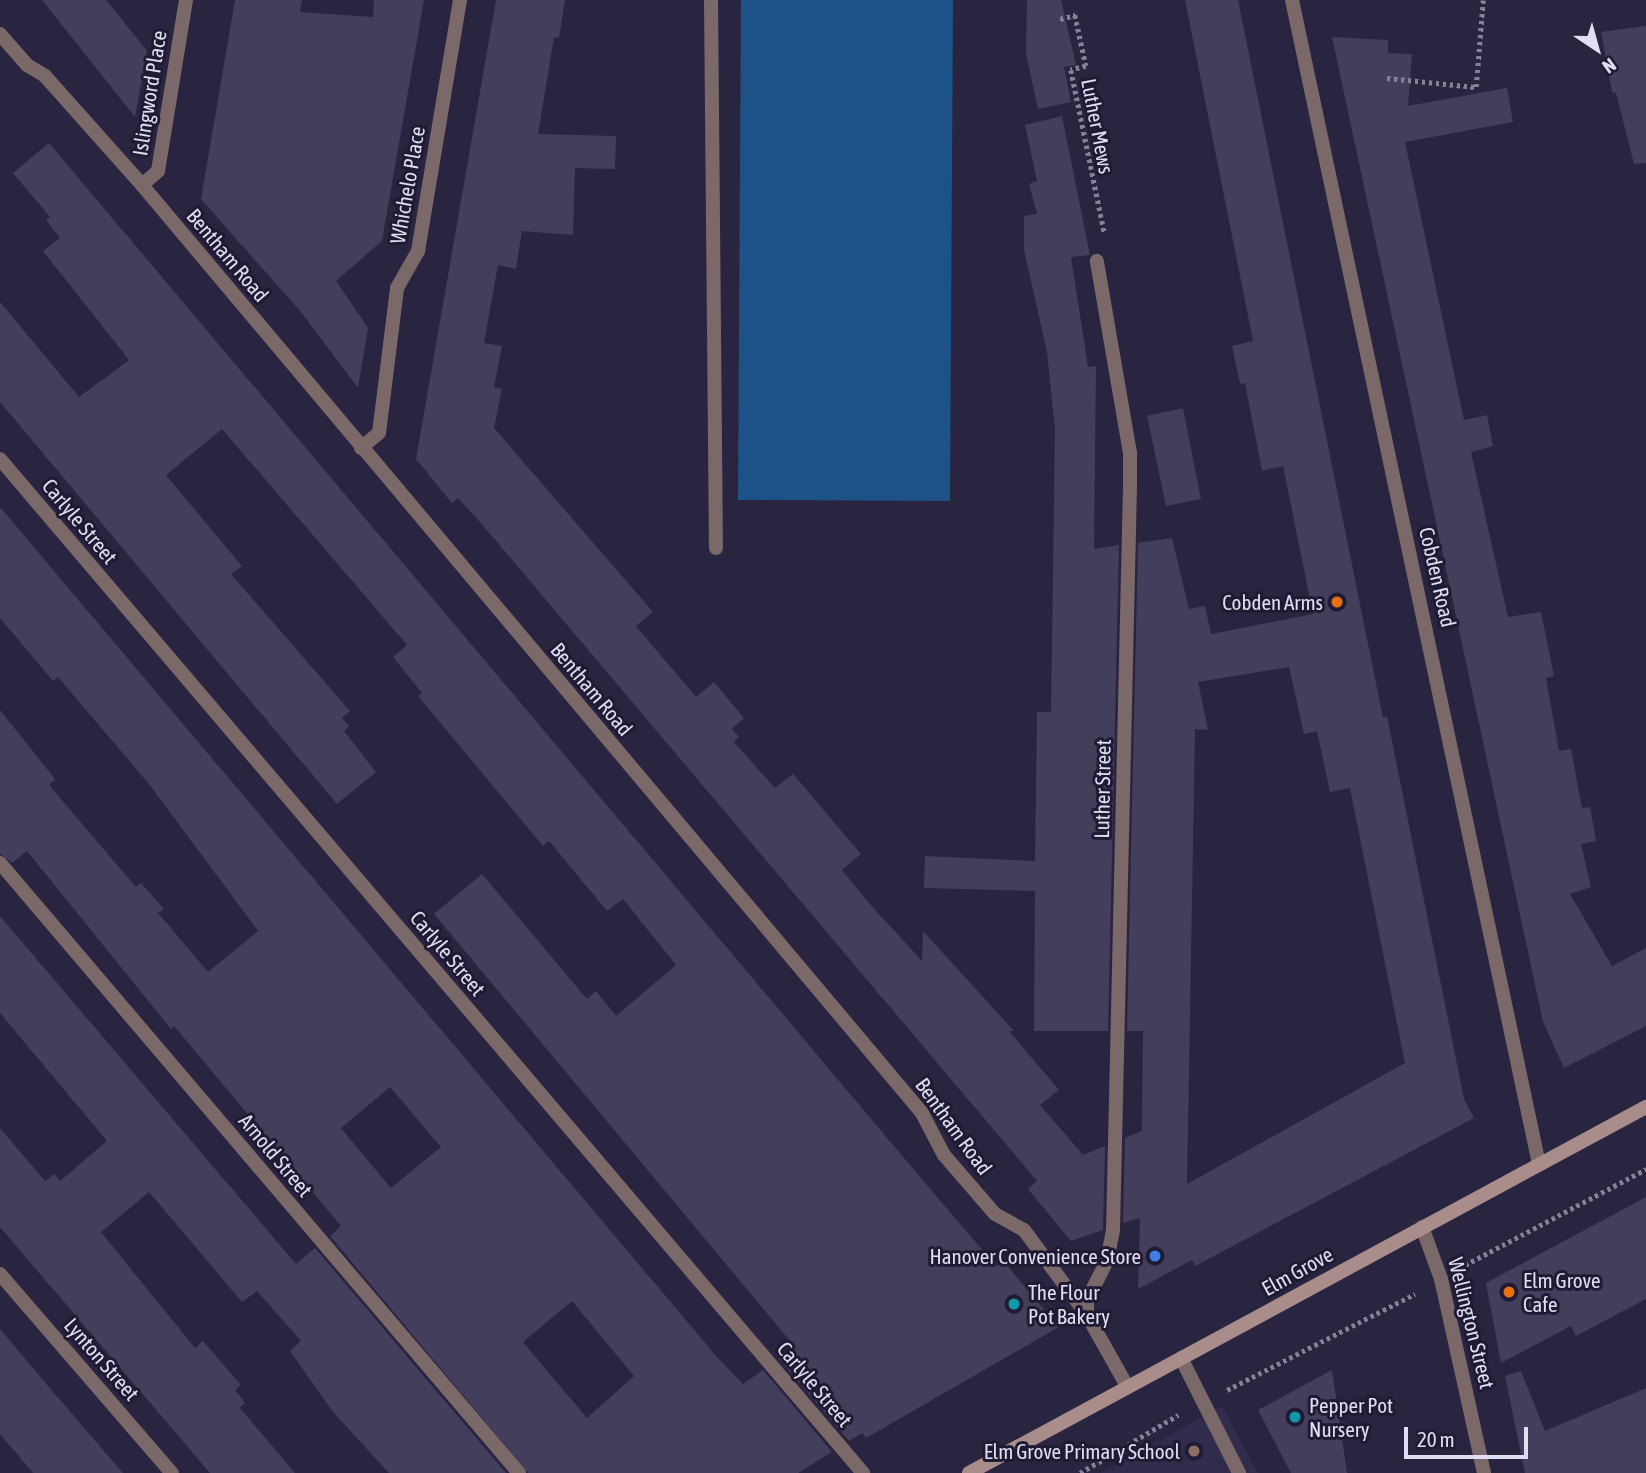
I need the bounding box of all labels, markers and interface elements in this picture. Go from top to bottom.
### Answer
north arrow [1562,14,1632,84]
street label: Islingword Place [127,29,171,157]
text: N [1598,54,1620,78]
street label: Luther Mews [1076,76,1120,176]
street label: Whichelo Place [384,124,430,246]
street label: Bentham Road [182,203,274,307]
street label: Carlyle Street [37,473,123,569]
street label: Cobden Road [1414,525,1462,629]
place label: Cobden Arms [1222,589,1323,615]
marker: Cobden Arms [1329,594,1345,610]
street label: Bentham Road [546,637,638,741]
street label: Luther Street [1089,739,1115,839]
street label: Carlyle Street [405,905,491,1001]
street label: Bentham Road [910,1073,998,1179]
street label: Arnold Street [234,1108,318,1202]
street label: Elm Grove [1257,1241,1337,1301]
place label: Hanover Convenience Store [929,1243,1141,1269]
marker: Hanover Convenience Store [1147,1248,1163,1264]
street label: Wellington Street [1444,1255,1500,1391]
place label: Elm Grove Cafe [1523,1267,1600,1317]
place label: The Flour Pot Bakery [1028,1279,1110,1329]
marker: Elm Grove Cafe [1501,1284,1517,1300]
marker: The Flour Pot Bakery [1006,1296,1022,1312]
street label: Lynton Street [59,1313,145,1405]
street label: Carlyle Street [772,1336,858,1432]
place label: Pepper Pot Nursery [1309,1392,1393,1442]
marker: Pepper Pot Nursery [1287,1409,1303,1425]
scale bar [1408,1414,1532,1458]
text: 20 m [1417,1427,1455,1451]
place label: Elm Grove Primary School [984,1438,1180,1464]
marker: Elm Grove Primary School [1186,1443,1202,1459]

